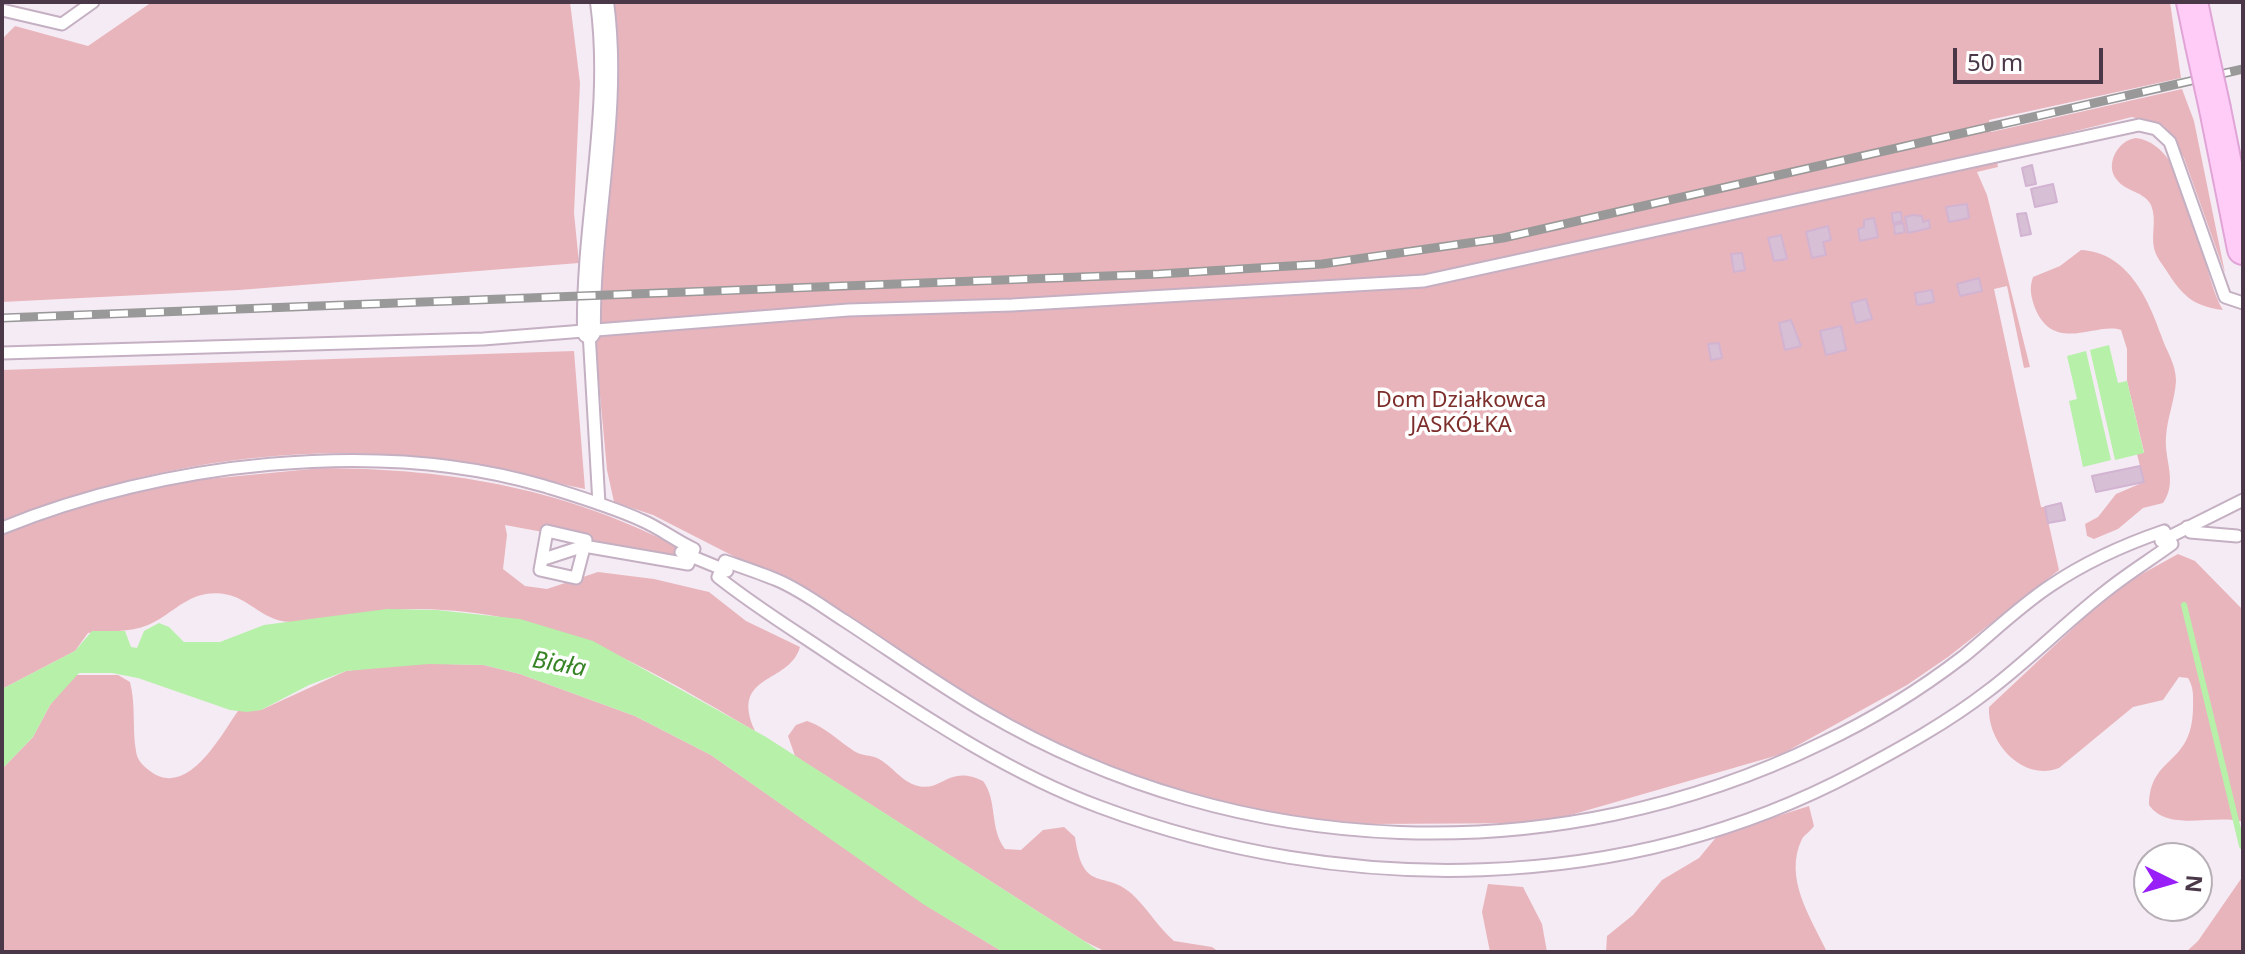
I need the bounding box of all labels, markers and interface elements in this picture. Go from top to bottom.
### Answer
scale bar [1957,32,2107,82]
text: 50 m [1967,45,2023,78]
park label: Dom Działkowca JASKÓŁKA [1376,388,1546,440]
water label: Biała [530,646,588,684]
north arrow [2133,842,2213,922]
text: N [2179,874,2211,894]

